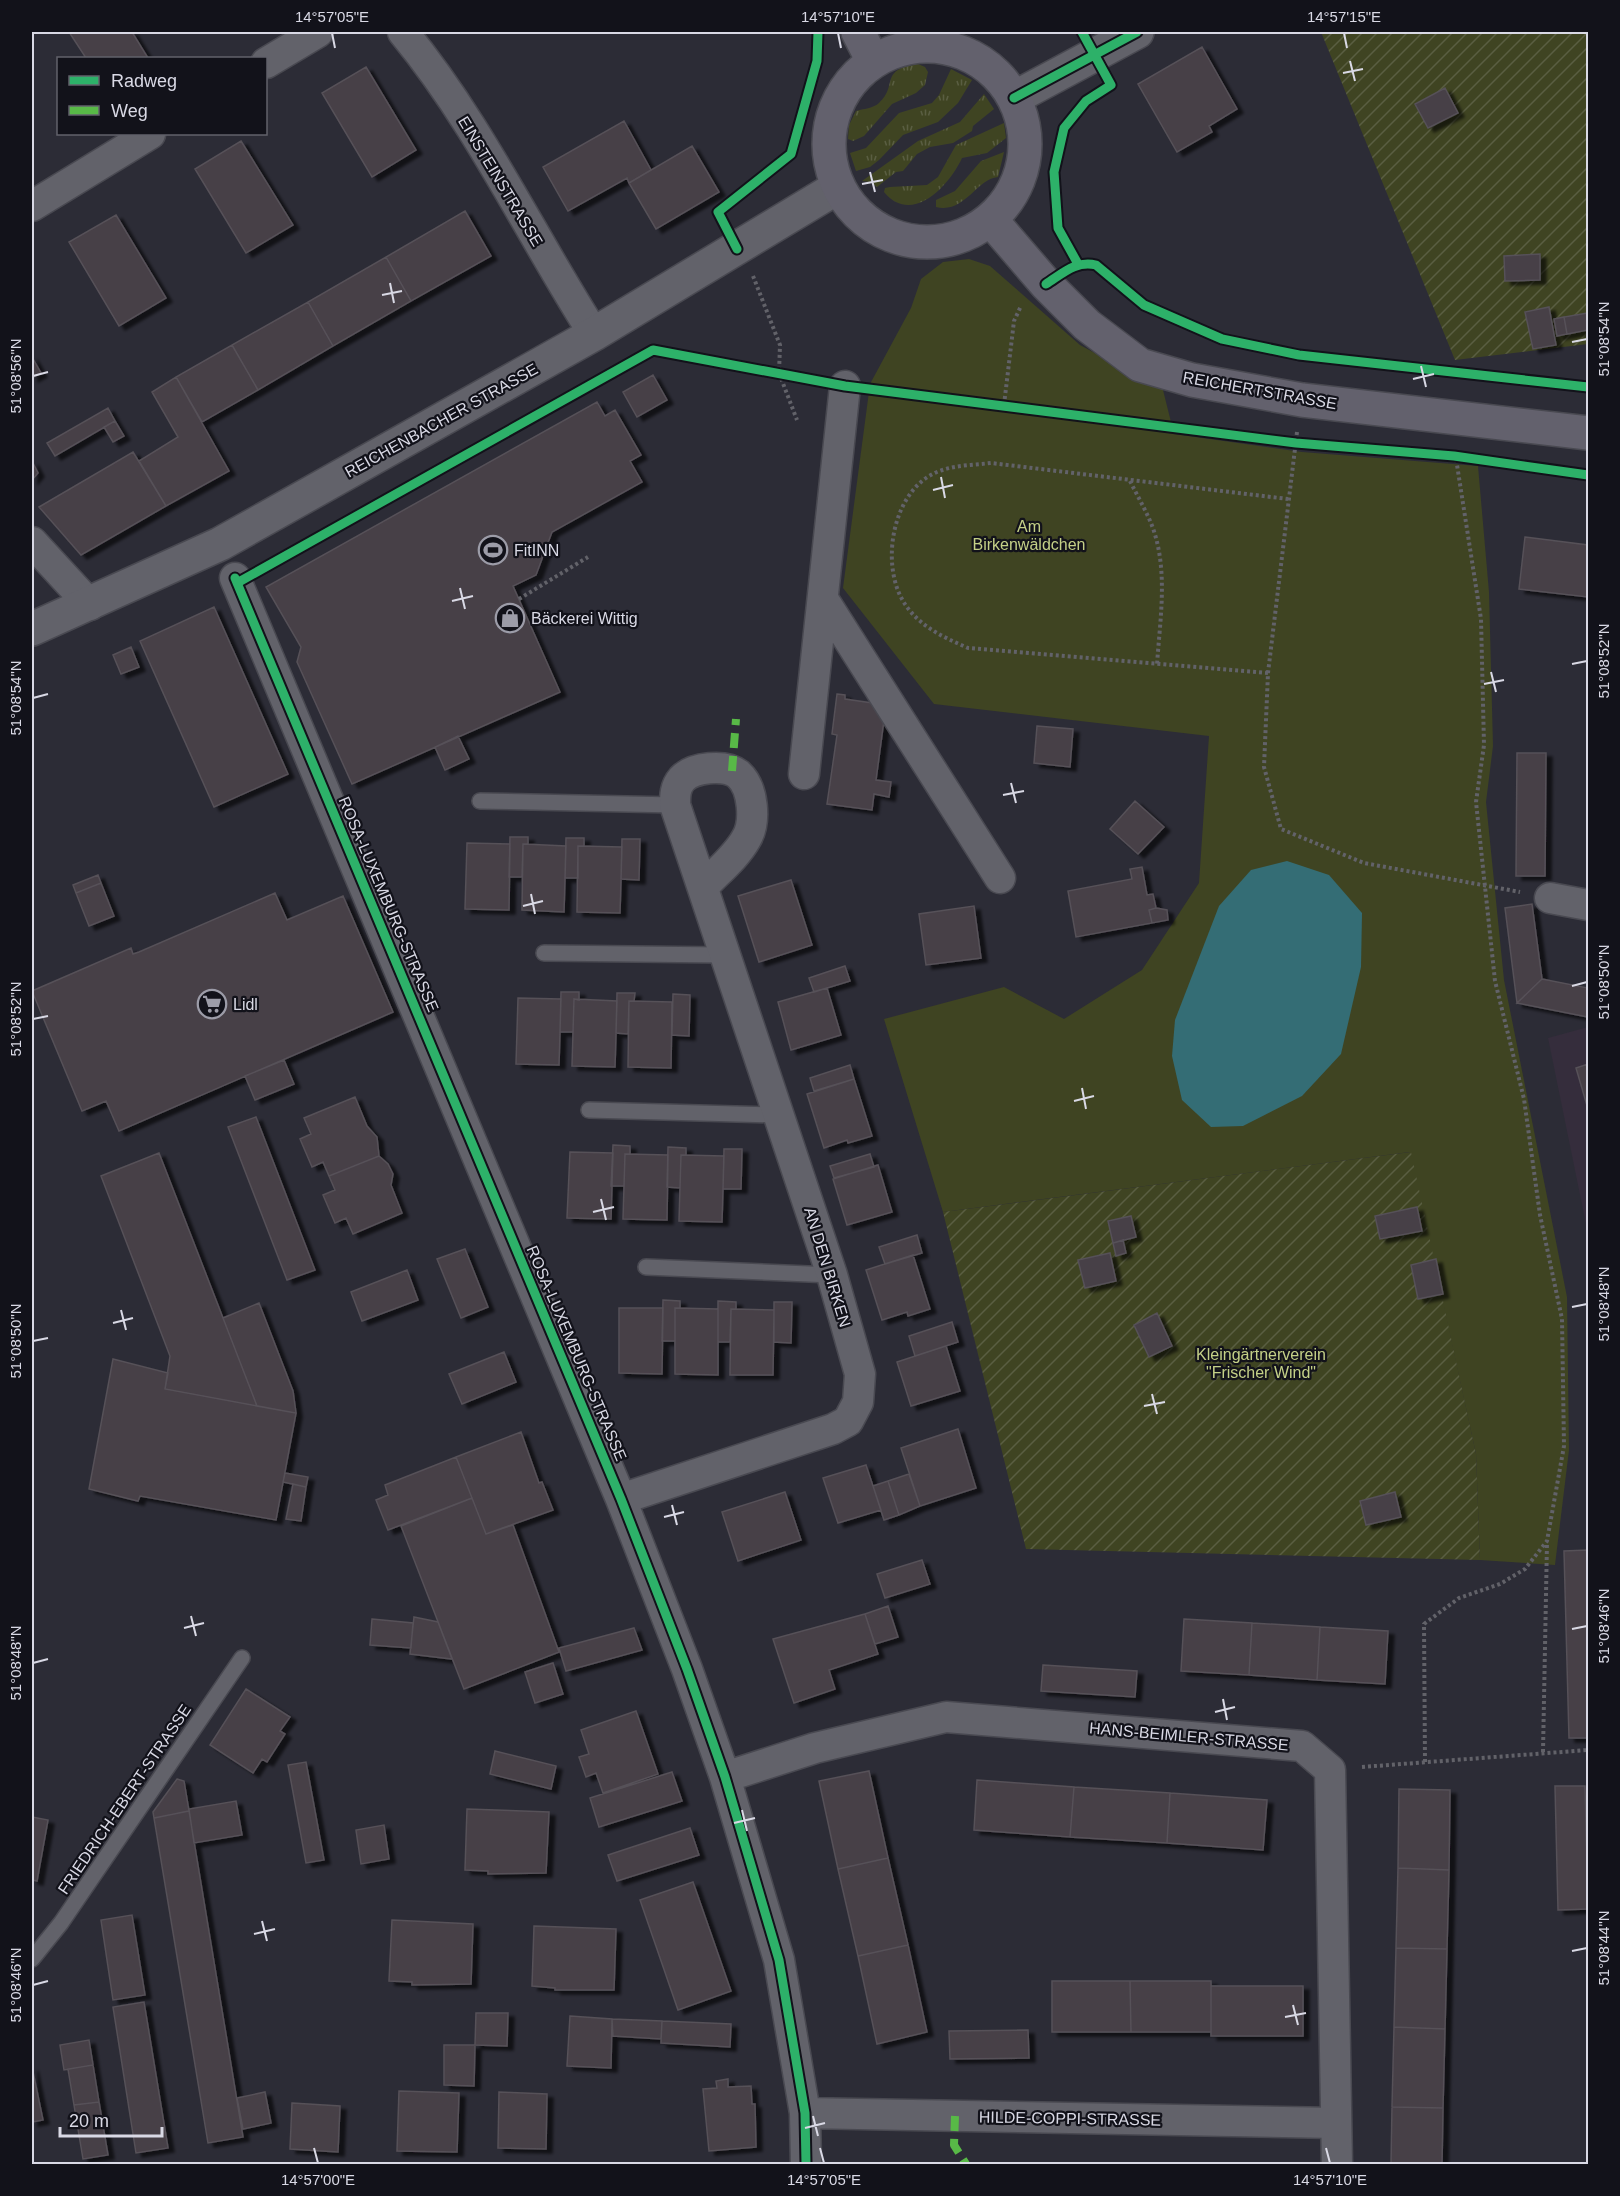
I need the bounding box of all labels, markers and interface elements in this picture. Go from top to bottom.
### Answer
text: 14°57'05"E [295,8,369,25]
text: 14°57'10"E [801,8,875,25]
text: 14°57'15"E [1307,8,1381,25]
legend [57,57,267,135]
text: Radweg [111,71,177,91]
text: Weg [111,101,148,121]
street label: EINSTEINSTRASSE [455,113,546,249]
text: 51°08'54"N [1595,301,1612,377]
text: 51°08'56"N [7,338,24,414]
street label: REICHENBACHER STRASSE [342,360,541,481]
street label: REICHERTSTRASSE [1182,369,1338,412]
park label: Am Birkenwäldchen [973,518,1085,553]
sports icon: FitINN [477,534,509,566]
place label: FitINN [514,542,559,559]
shop icon: Bäckerei Wittig [494,602,526,634]
place label: Bäckerei Wittig [531,610,638,627]
text: 51°08'52"N [1595,623,1612,699]
text: 51°08'54"N [7,660,24,736]
street label: ROSA-LUXEMBURG-STRASSE [335,794,442,1014]
text: 51°08'50"N [1595,944,1612,1020]
text: 51°08'52"N [7,981,24,1057]
supermarket icon: Lidl [196,988,228,1020]
place label: Lidl [233,996,258,1013]
street label: AN DEN BIRKEN [801,1205,854,1329]
street label: ROSA-LUXEMBURG-STRASSE [523,1243,630,1463]
text: 51°08'48"N [1595,1266,1612,1342]
text: 51°08'50"N [7,1303,24,1379]
park label: Kleingärtnerverein "Frischer Wind" [1196,1346,1326,1381]
text: 51°08'46"N [1595,1588,1612,1664]
text: 51°08'48"N [7,1625,24,1701]
street label: FRIEDRICH-EBERT-STRASSE [55,1701,194,1897]
street label: HANS-BEIMLER-STRASSE [1089,1719,1289,1754]
text: 51°08'44"N [1595,1910,1612,1986]
text: 51°08'46"N [7,1947,24,2023]
scale bar [60,2100,162,2138]
street label: HILDE-COPPI-STRASSE [979,2108,1161,2129]
text: 20 m [69,2111,109,2131]
text: 14°57'00"E [281,2171,355,2188]
text: 14°57'05"E [787,2171,861,2188]
text: 14°57'10"E [1293,2171,1367,2188]

